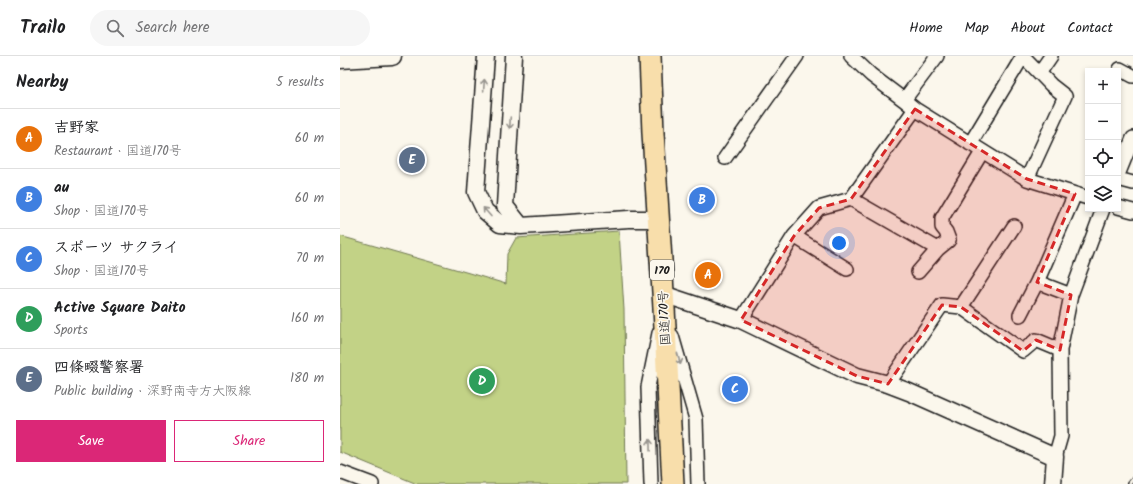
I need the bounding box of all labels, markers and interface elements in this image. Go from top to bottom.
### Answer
search box [90,10,370,46]
text: Trailo [20,13,66,43]
text: Search here [136,16,210,40]
icon: search [104,17,126,39]
text: Home [909,17,943,39]
text: Map [965,17,989,39]
text: About [1011,17,1045,39]
text: Contact [1067,17,1113,39]
map controls [1085,68,1121,212]
button: + [1085,68,1121,104]
text: Nearby [16,69,68,96]
text: 5 results [276,72,324,93]
one-way arrow [480,79,487,92]
button: − [1085,104,1121,140]
text: 吉野家 [54,116,99,140]
one-way arrow [506,116,514,129]
text: A [25,128,33,149]
text: 60 m [295,128,324,149]
button: locate [1085,140,1121,176]
text: Restaurant · 国道170号 [54,141,182,162]
pin: E [399,145,425,175]
text: au [54,176,69,200]
button: layers [1085,176,1121,212]
pin: B [689,185,715,215]
text: B [25,188,33,209]
text: 60 m [295,188,324,209]
text: Shop · 国道170号 [54,201,149,222]
one-way arrow [483,207,492,217]
your location [829,233,849,253]
text: スポーツ サクライ [54,236,179,260]
text: C [25,248,33,269]
text: 70 m [296,248,324,269]
road number: 170 [650,260,674,280]
pin: A [695,260,721,290]
text: Shop · 国道170号 [54,261,149,282]
street label: 国道170号 [653,290,677,346]
text: Active Square Daito [54,296,186,320]
text: D [25,308,33,329]
text: 160 m [291,308,324,329]
text: Sports [54,320,88,341]
one-way arrow [676,352,683,365]
text: 四條畷警察署 [54,356,144,380]
pin: D [469,366,495,396]
text: E [25,368,33,389]
text: 180 m [290,368,324,389]
pin: C [722,374,748,404]
text: Public building · 深野南寺方大阪線 [54,381,251,402]
button: Save [16,420,166,462]
button: Share [174,420,324,462]
one-way arrow [646,439,654,452]

